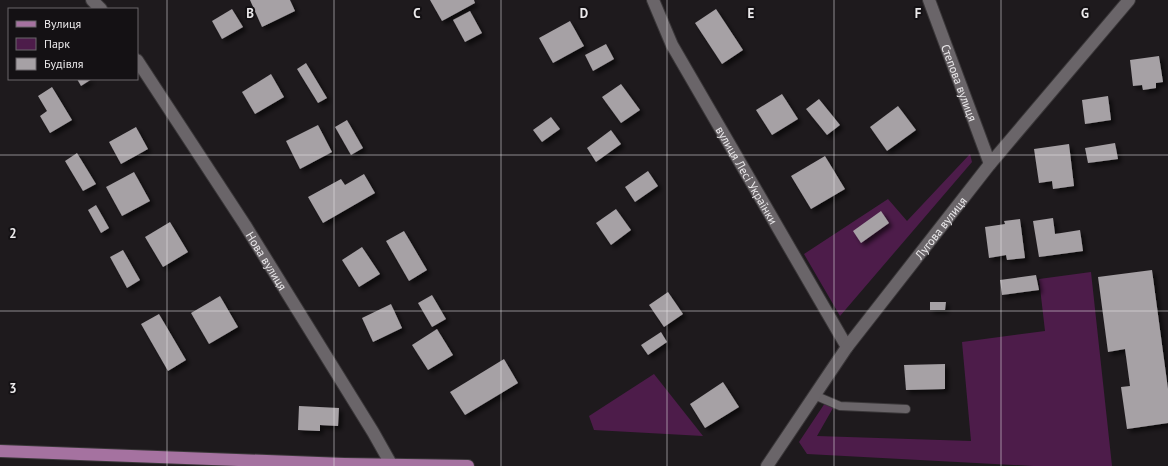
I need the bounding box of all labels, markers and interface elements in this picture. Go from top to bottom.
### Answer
text: B [246,5,254,22]
text: C [413,5,421,22]
text: D [580,5,588,22]
text: E [748,5,755,22]
text: F [915,5,922,22]
text: G [1081,5,1089,22]
legend [8,8,138,80]
text: Вулиця [44,16,81,31]
text: Парк [44,36,70,51]
street label: Степова вулиця [938,42,981,123]
text: Будівля [44,56,83,71]
street label: вулиця Лесі Українки [713,123,782,227]
street label: Лугова вулиця [911,193,969,263]
text: 2 [9,225,17,242]
street label: Нова вулиця [243,229,291,293]
text: 3 [9,380,17,397]

